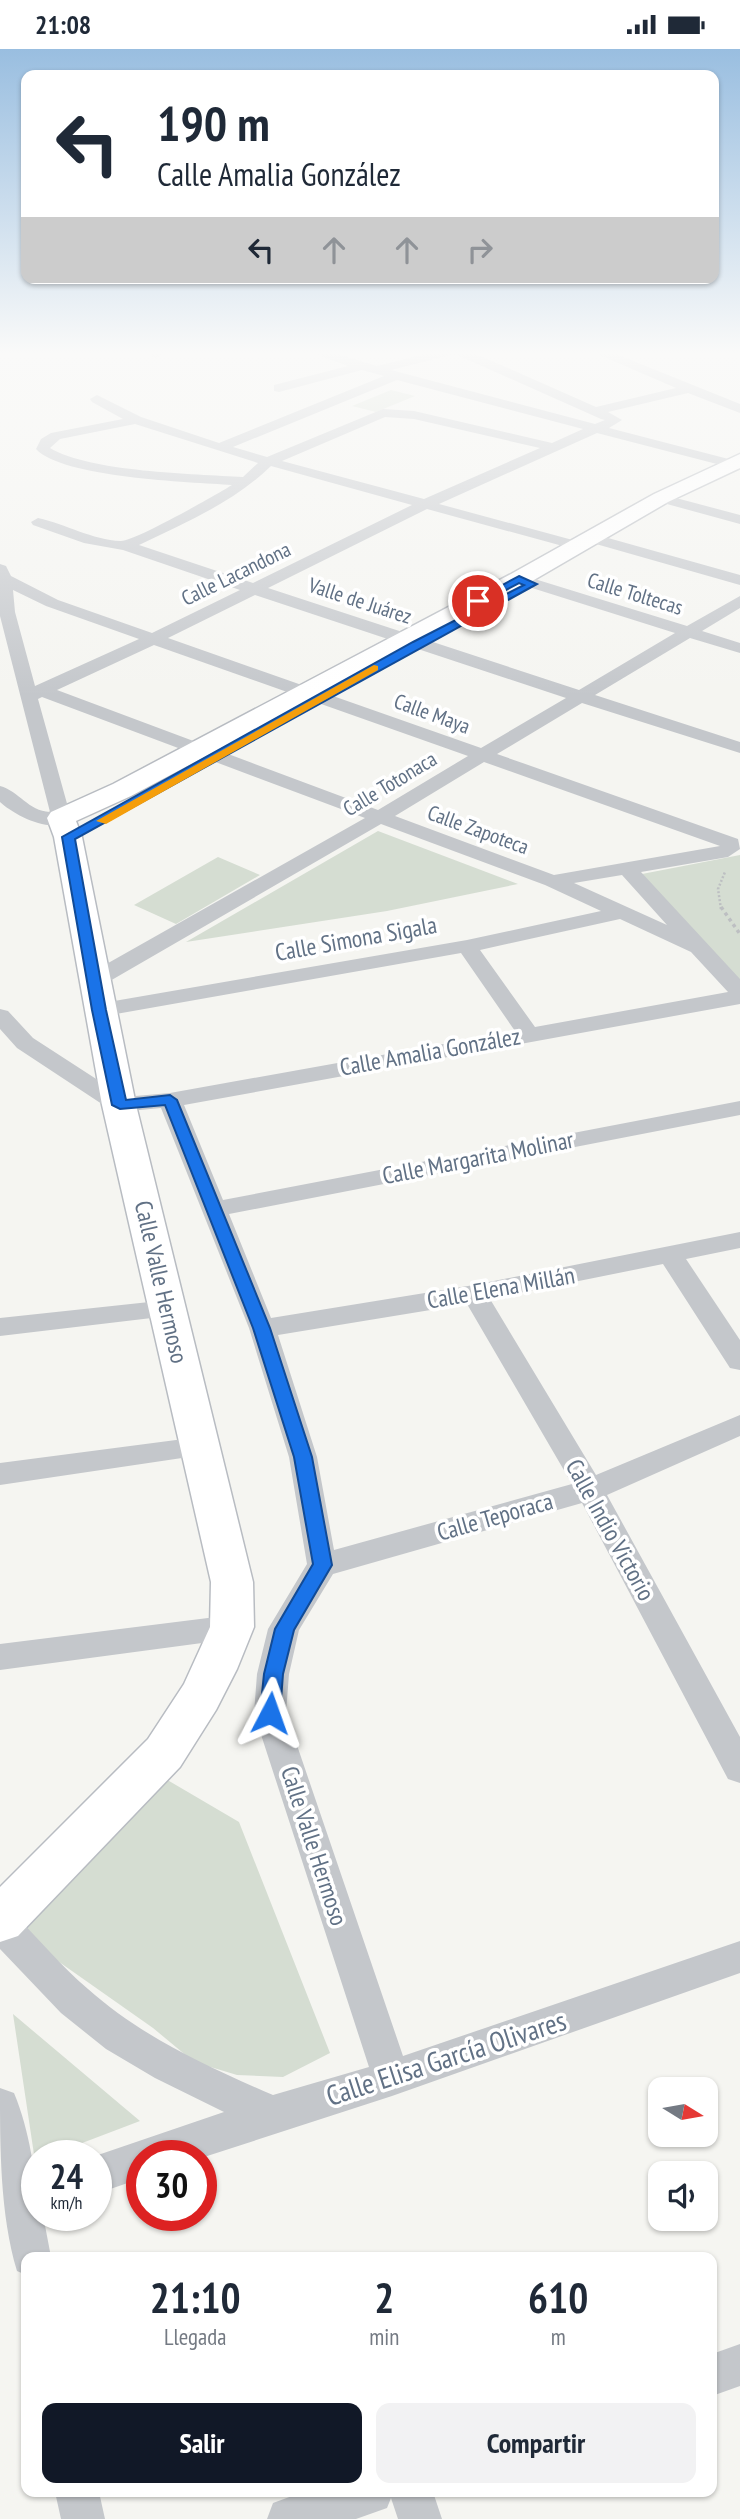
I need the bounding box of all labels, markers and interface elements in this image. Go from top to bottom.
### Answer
text: 21:08 [35,8,91,41]
text: 190 m [157,91,270,155]
icon: left [42,98,133,189]
text: Calle Amalia González [157,153,401,195]
icon: left [242,231,280,269]
icon: ahead [315,231,353,269]
icon: ahead [388,231,426,269]
icon: right [461,231,499,269]
street label: Calle Lacandona [177,535,295,612]
street label: Calle Toltecas [584,566,686,621]
street label: Valle de Juárez [304,571,415,630]
pin [448,571,508,631]
icon: arrive [459,582,497,620]
street label: Calle Maya [391,687,474,740]
street label: Calle Totonaca [338,745,442,822]
street label: Calle Zapoteca [424,799,533,860]
street label: Calle Simona Sigala [273,909,439,968]
street label: Calle Amalia González [337,1020,523,1083]
street label: Calle Margarita Molinar [380,1124,577,1191]
street label: Calle Valle Hermoso [128,1198,195,1366]
street label: Calle Elena Millán [425,1259,577,1316]
street label: Calle Indio Victorio [559,1454,662,1606]
street label: Calle Teporaca [433,1485,556,1548]
position arrow [233,1676,307,1750]
street label: Calle Valle Hermoso [274,1762,355,1929]
street label: Calle Elisa García Olivares [321,2001,570,2114]
north arrow [648,2077,718,2147]
map controls [648,2077,718,2231]
speed limit sign: 30 [126,2140,217,2231]
text: 24 [50,2153,83,2199]
button: sound [648,2161,718,2231]
text: km/h [51,2191,82,2214]
text: 21:10 [150,2270,241,2325]
text: 2 [374,2270,394,2325]
text: 610 [528,2270,588,2325]
text: Llegada [164,2322,226,2351]
text: min [369,2322,399,2351]
text: m [551,2322,566,2351]
button: Salir [42,2403,362,2483]
button: Compartir [376,2403,696,2483]

